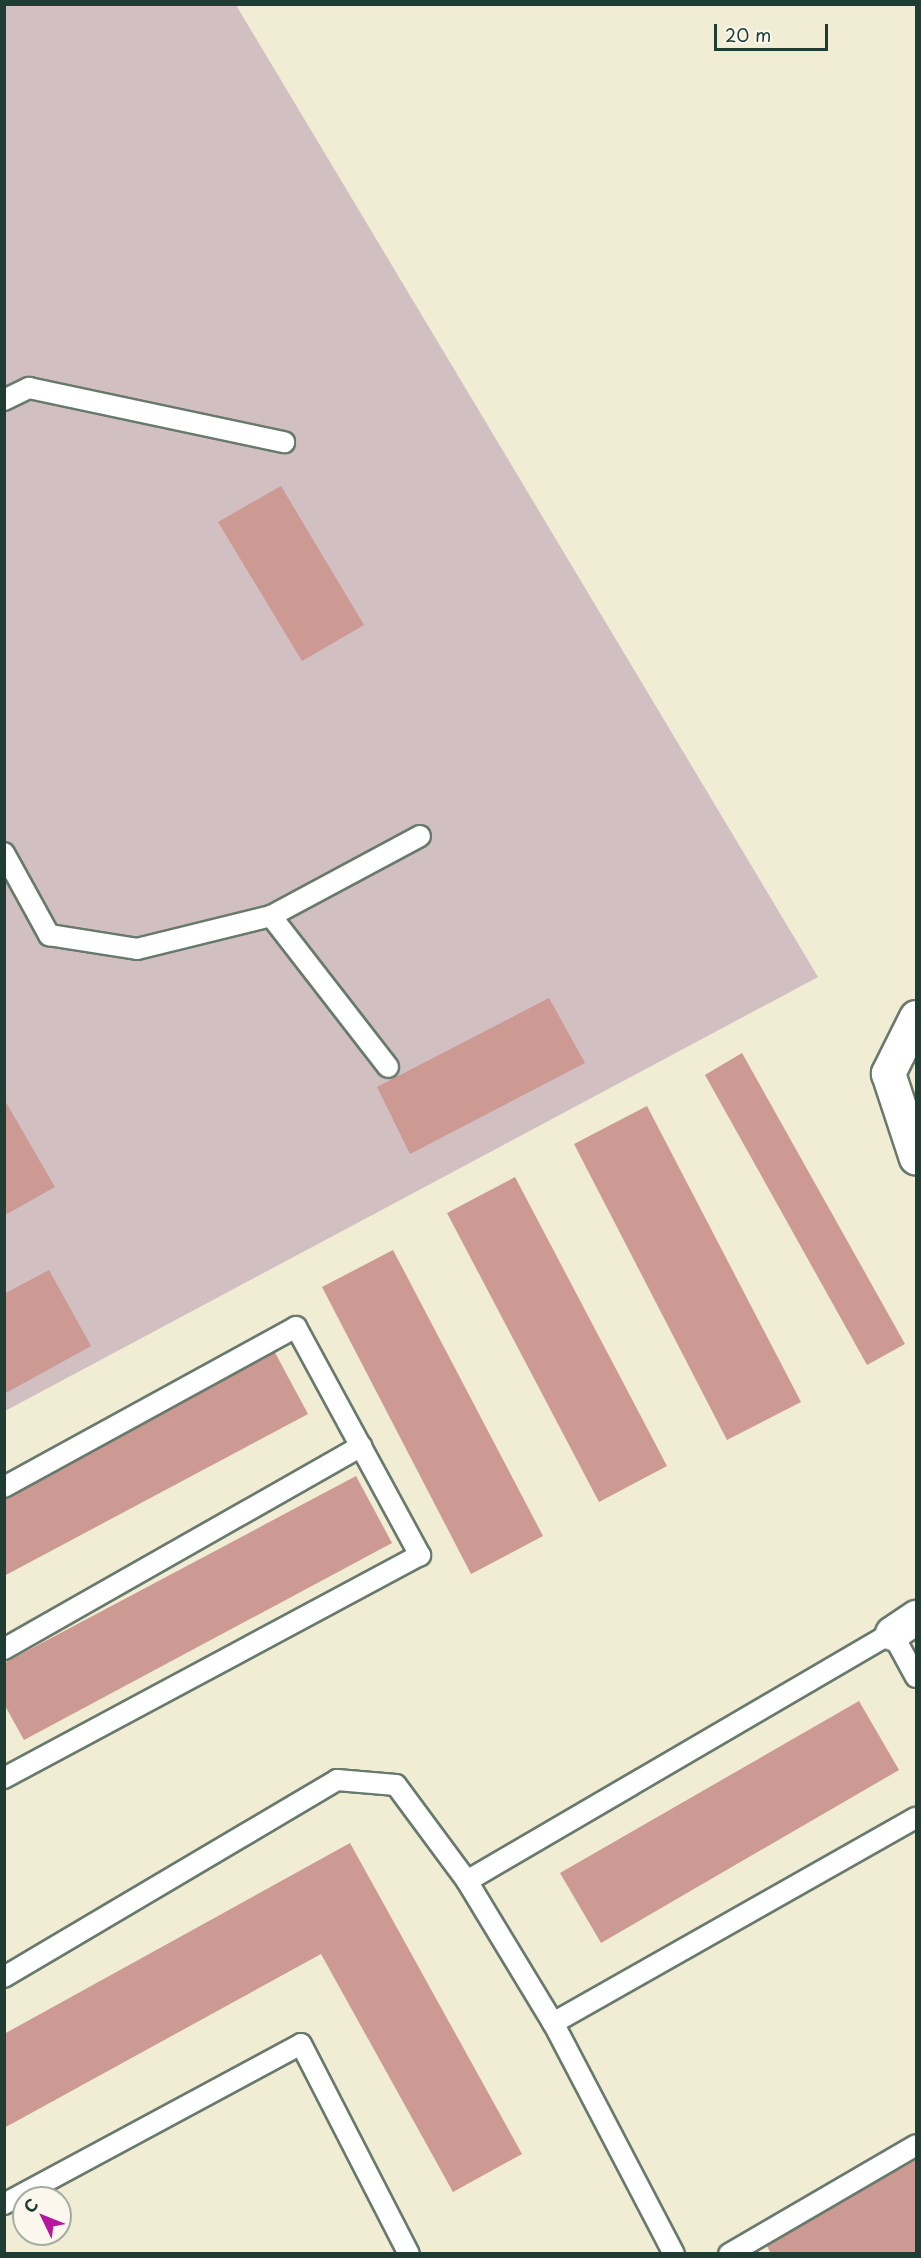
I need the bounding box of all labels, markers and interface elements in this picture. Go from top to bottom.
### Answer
scale bar [717,12,831,50]
text: 20 m [725,21,771,48]
north arrow [12,2186,72,2246]
text: С [17,2193,43,2218]

